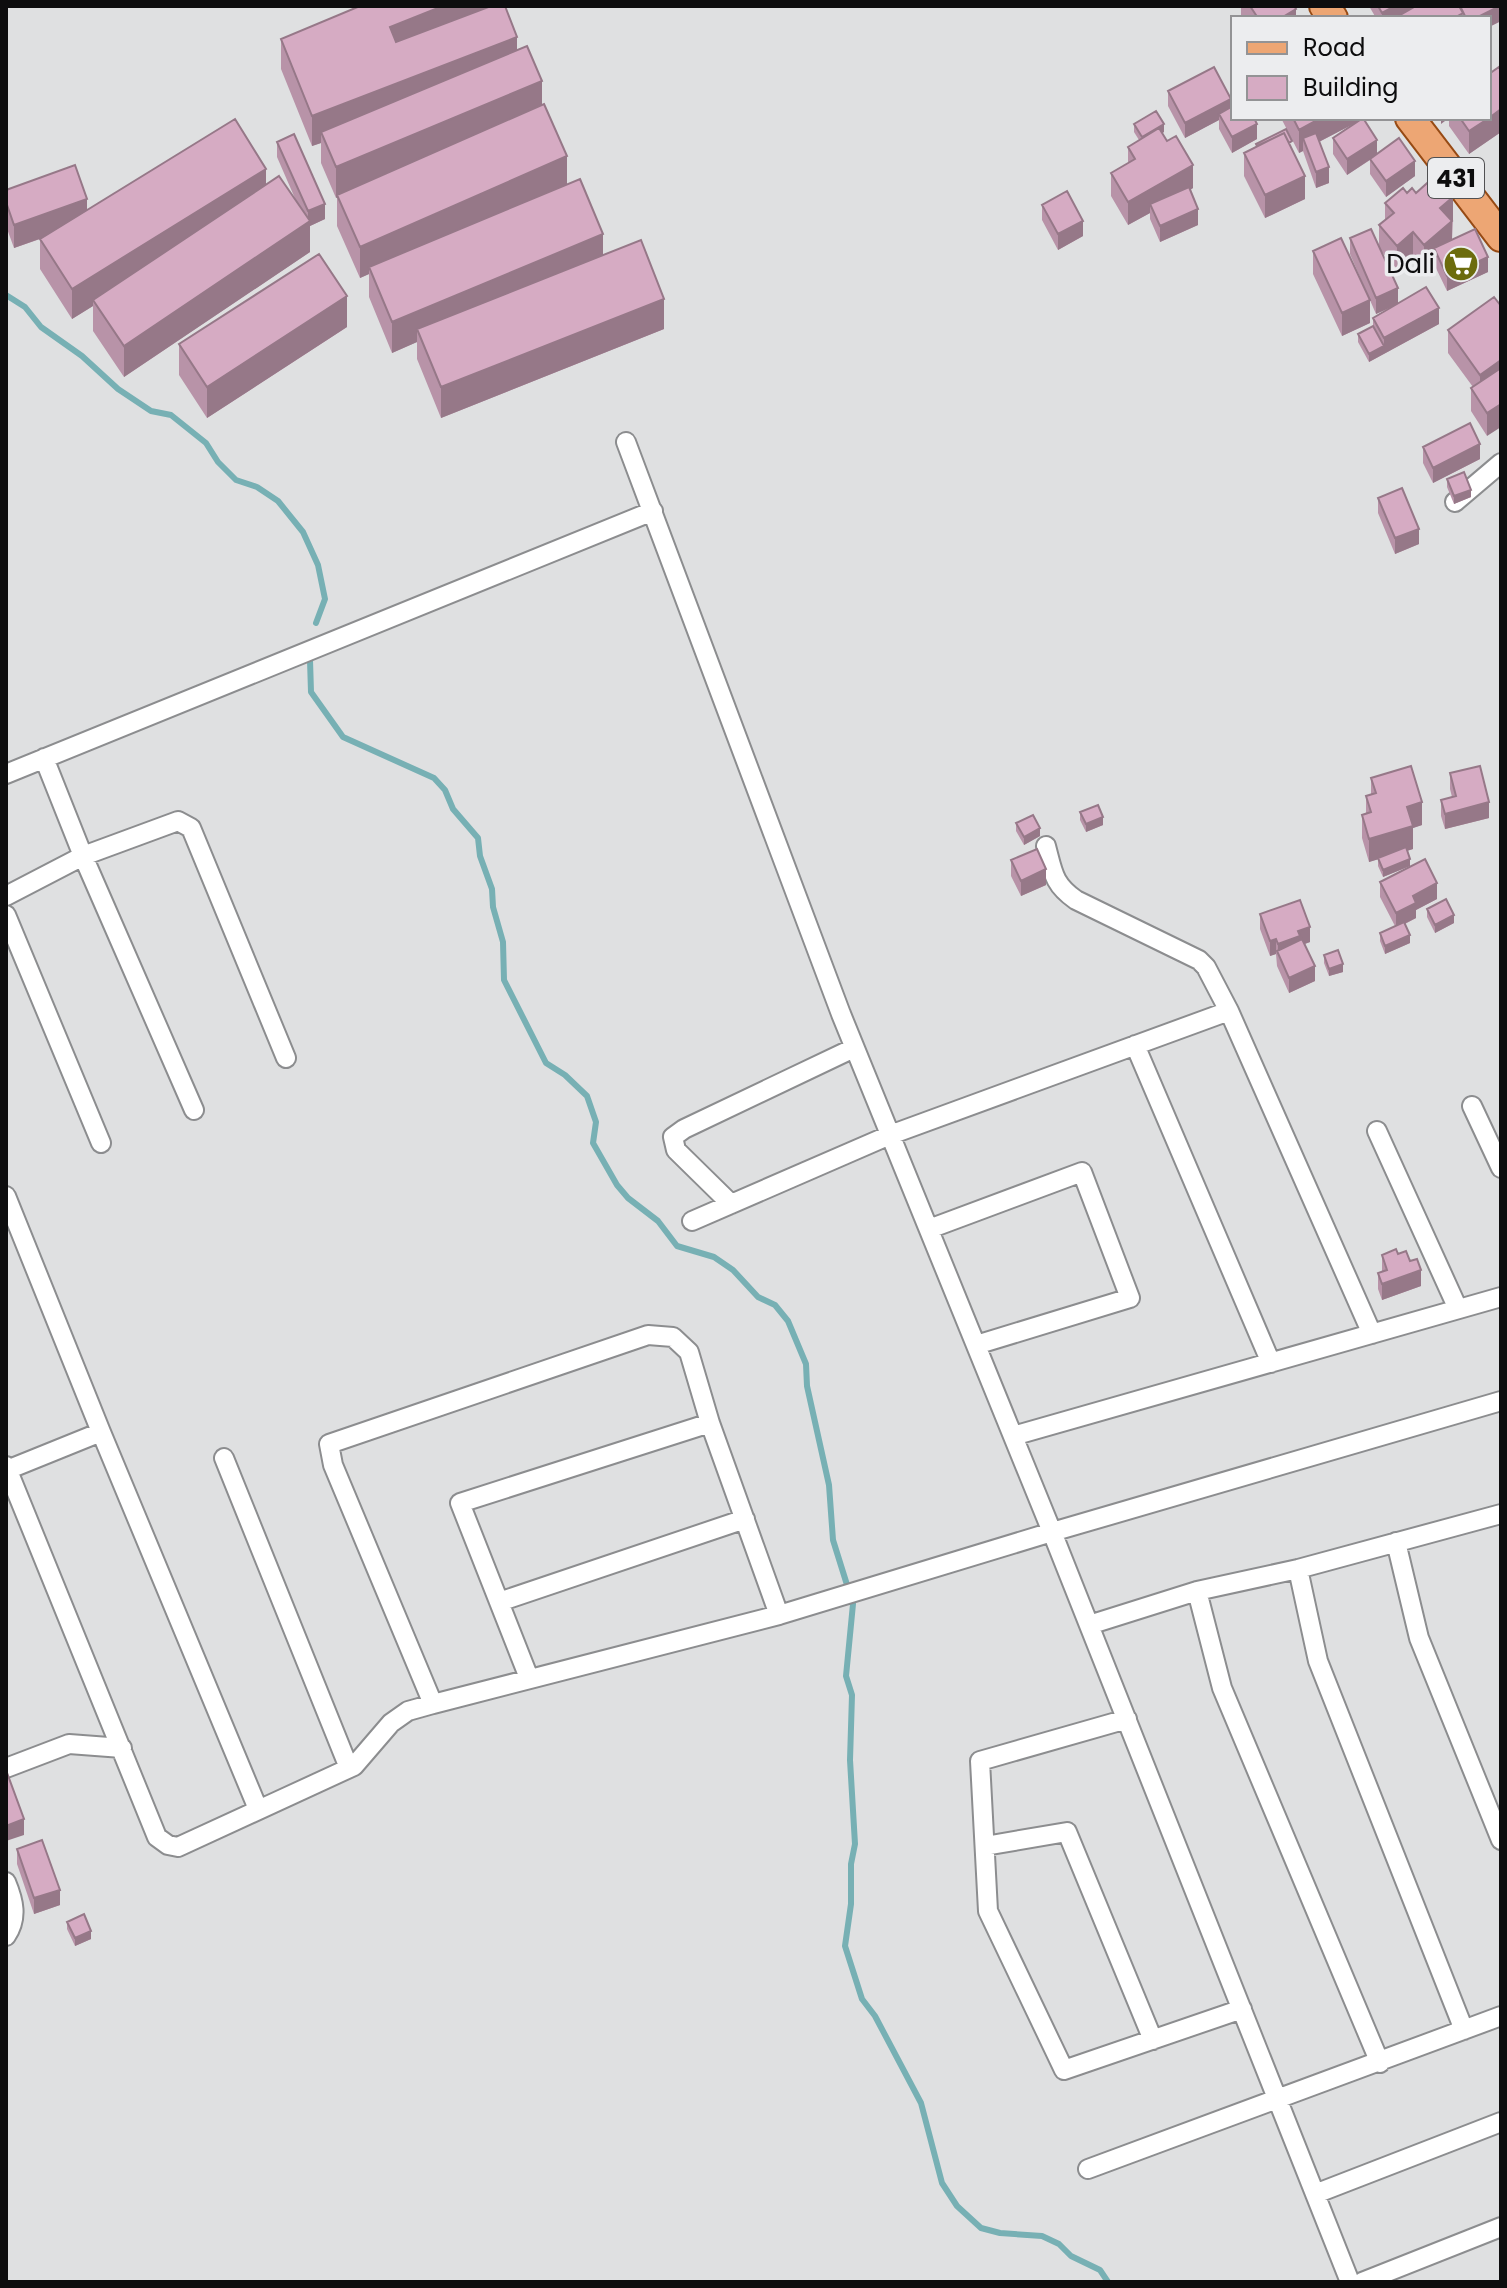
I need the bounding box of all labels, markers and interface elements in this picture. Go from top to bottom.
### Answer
legend [1231,16,1491,120]
text: Road [1303,31,1365,64]
text: Building [1303,71,1399,104]
road number: 431 [1428,158,1484,198]
supermarket icon: Dali [1442,245,1480,283]
place label: Dali [1386,246,1435,282]

